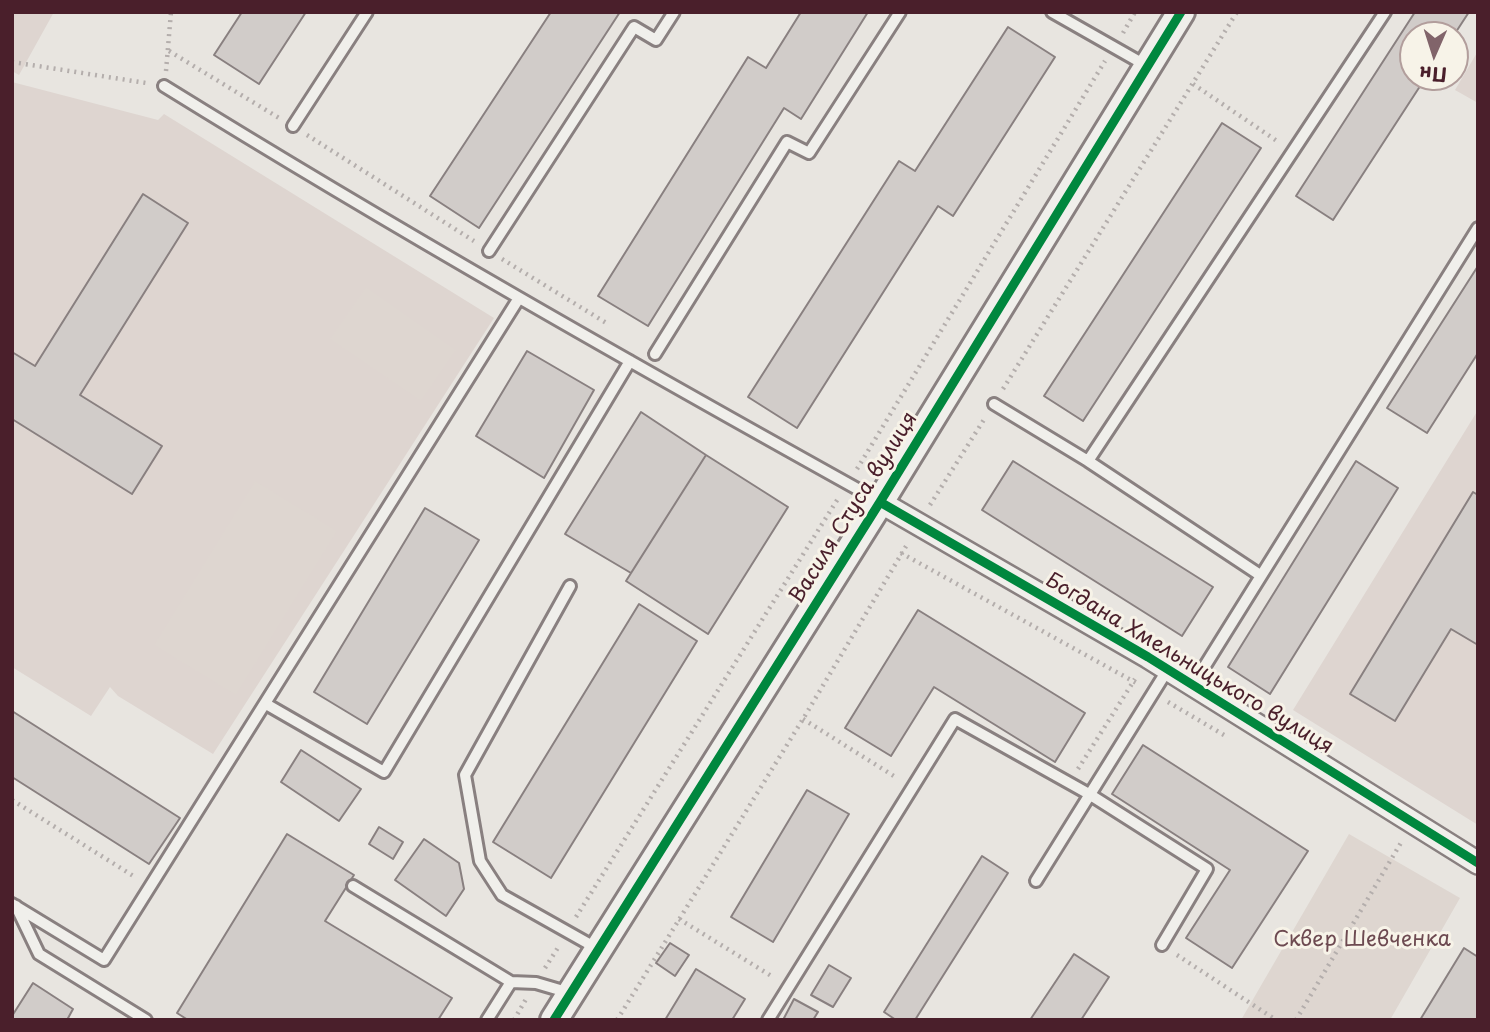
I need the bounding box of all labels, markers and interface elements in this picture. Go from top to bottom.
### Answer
north arrow [1399,21,1469,91]
text: Пн [1419,60,1447,90]
street label: Василя Стуса вулиця [785,408,923,608]
street label: Богдана Хмельницького вулиця [1041,568,1337,760]
park label: Сквер Шевченка [1273,927,1451,953]

